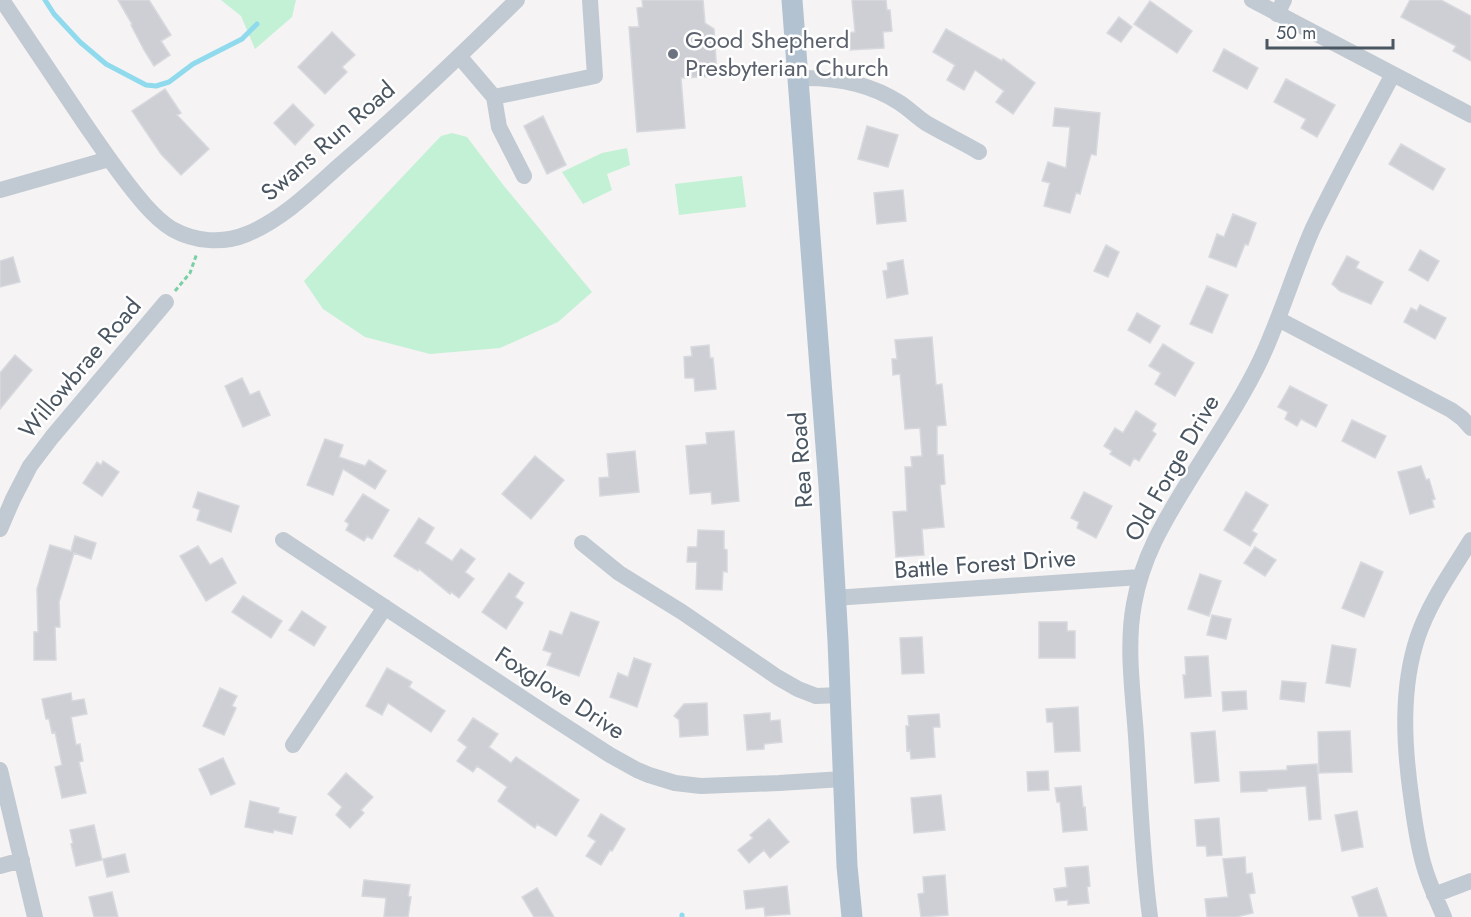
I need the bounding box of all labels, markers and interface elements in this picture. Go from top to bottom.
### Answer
scale bar [1267,12,1393,50]
text: 50 m [1276,20,1316,46]
place label: Good Shepherd Presbyterian Church [685,22,889,85]
marker: Good Shepherd Presbyterian Church [666,47,680,61]
street label: Swans Run Road [253,72,403,209]
street label: Willowbrae Road [10,289,149,446]
street label: Old Forge Drive [1115,388,1228,548]
street label: Rea Road [780,411,821,509]
street label: Battle Forest Drive [893,540,1077,587]
street label: Foxglove Drive [488,637,632,748]

